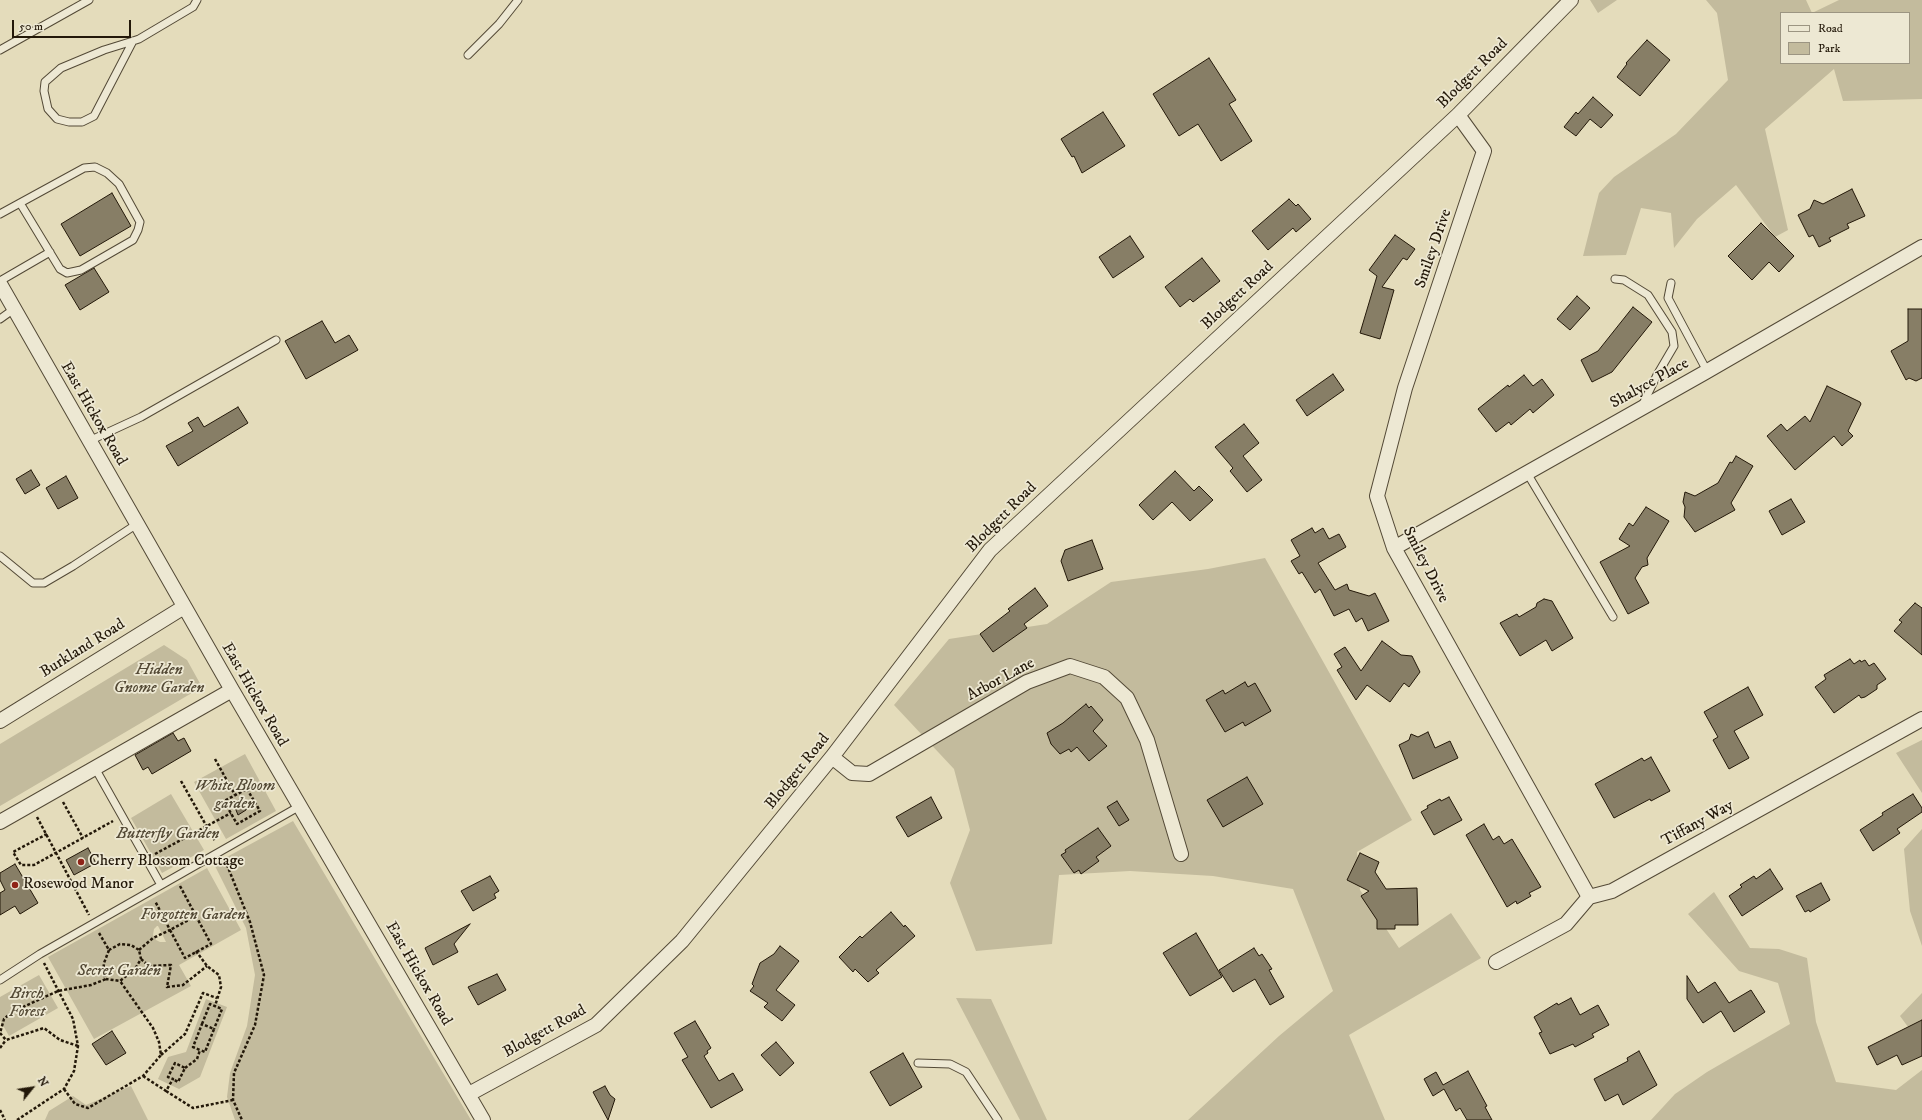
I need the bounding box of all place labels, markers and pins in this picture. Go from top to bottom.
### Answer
place label: Cherry Blossom Cottage [89,852,244,872]
marker: Cherry Blossom Cottage [76,857,86,867]
place label: Rosewood Manor [23,875,134,895]
marker: Rosewood Manor [10,880,20,890]

